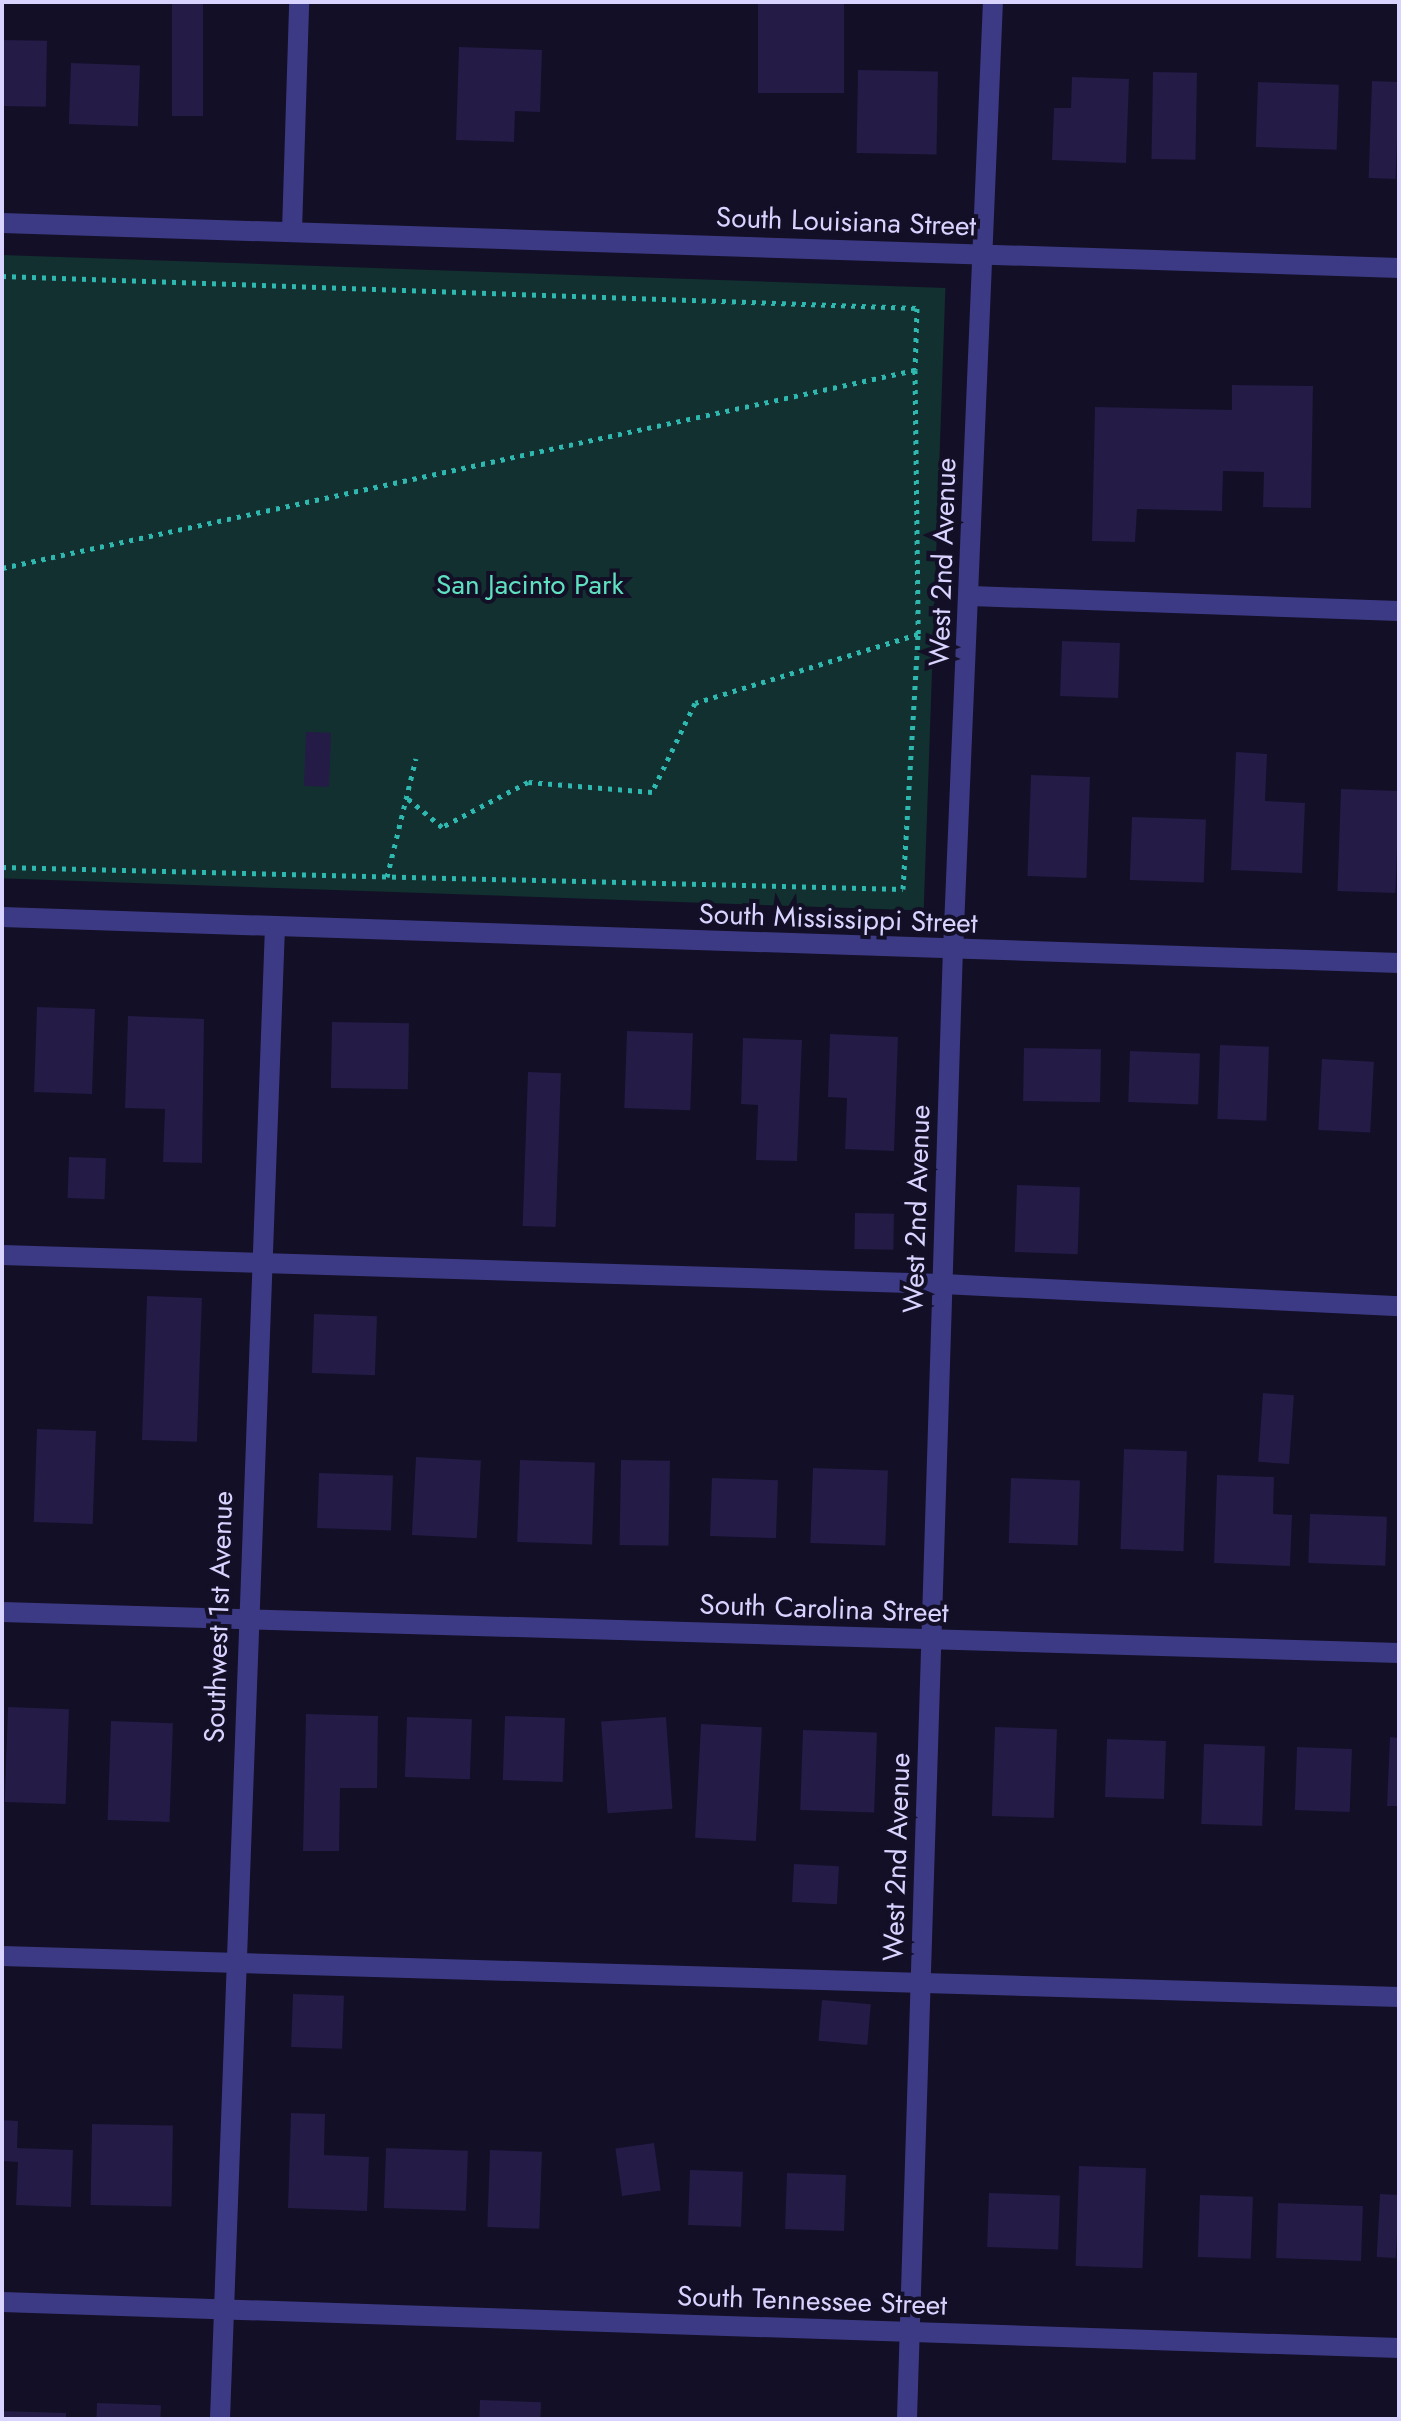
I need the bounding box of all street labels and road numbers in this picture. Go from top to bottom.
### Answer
street label: South Louisiana Street [715,201,977,243]
street label: West 2nd Avenue [923,457,963,667]
street label: South Mississippi Street [698,897,978,941]
street label: West 2nd Avenue [897,1104,937,1314]
street label: Southwest 1st Avenue [198,1490,240,1744]
street label: South Carolina Street [699,1588,949,1630]
street label: West 2nd Avenue [877,1752,917,1962]
street label: South Tennessee Street [676,2279,948,2323]

